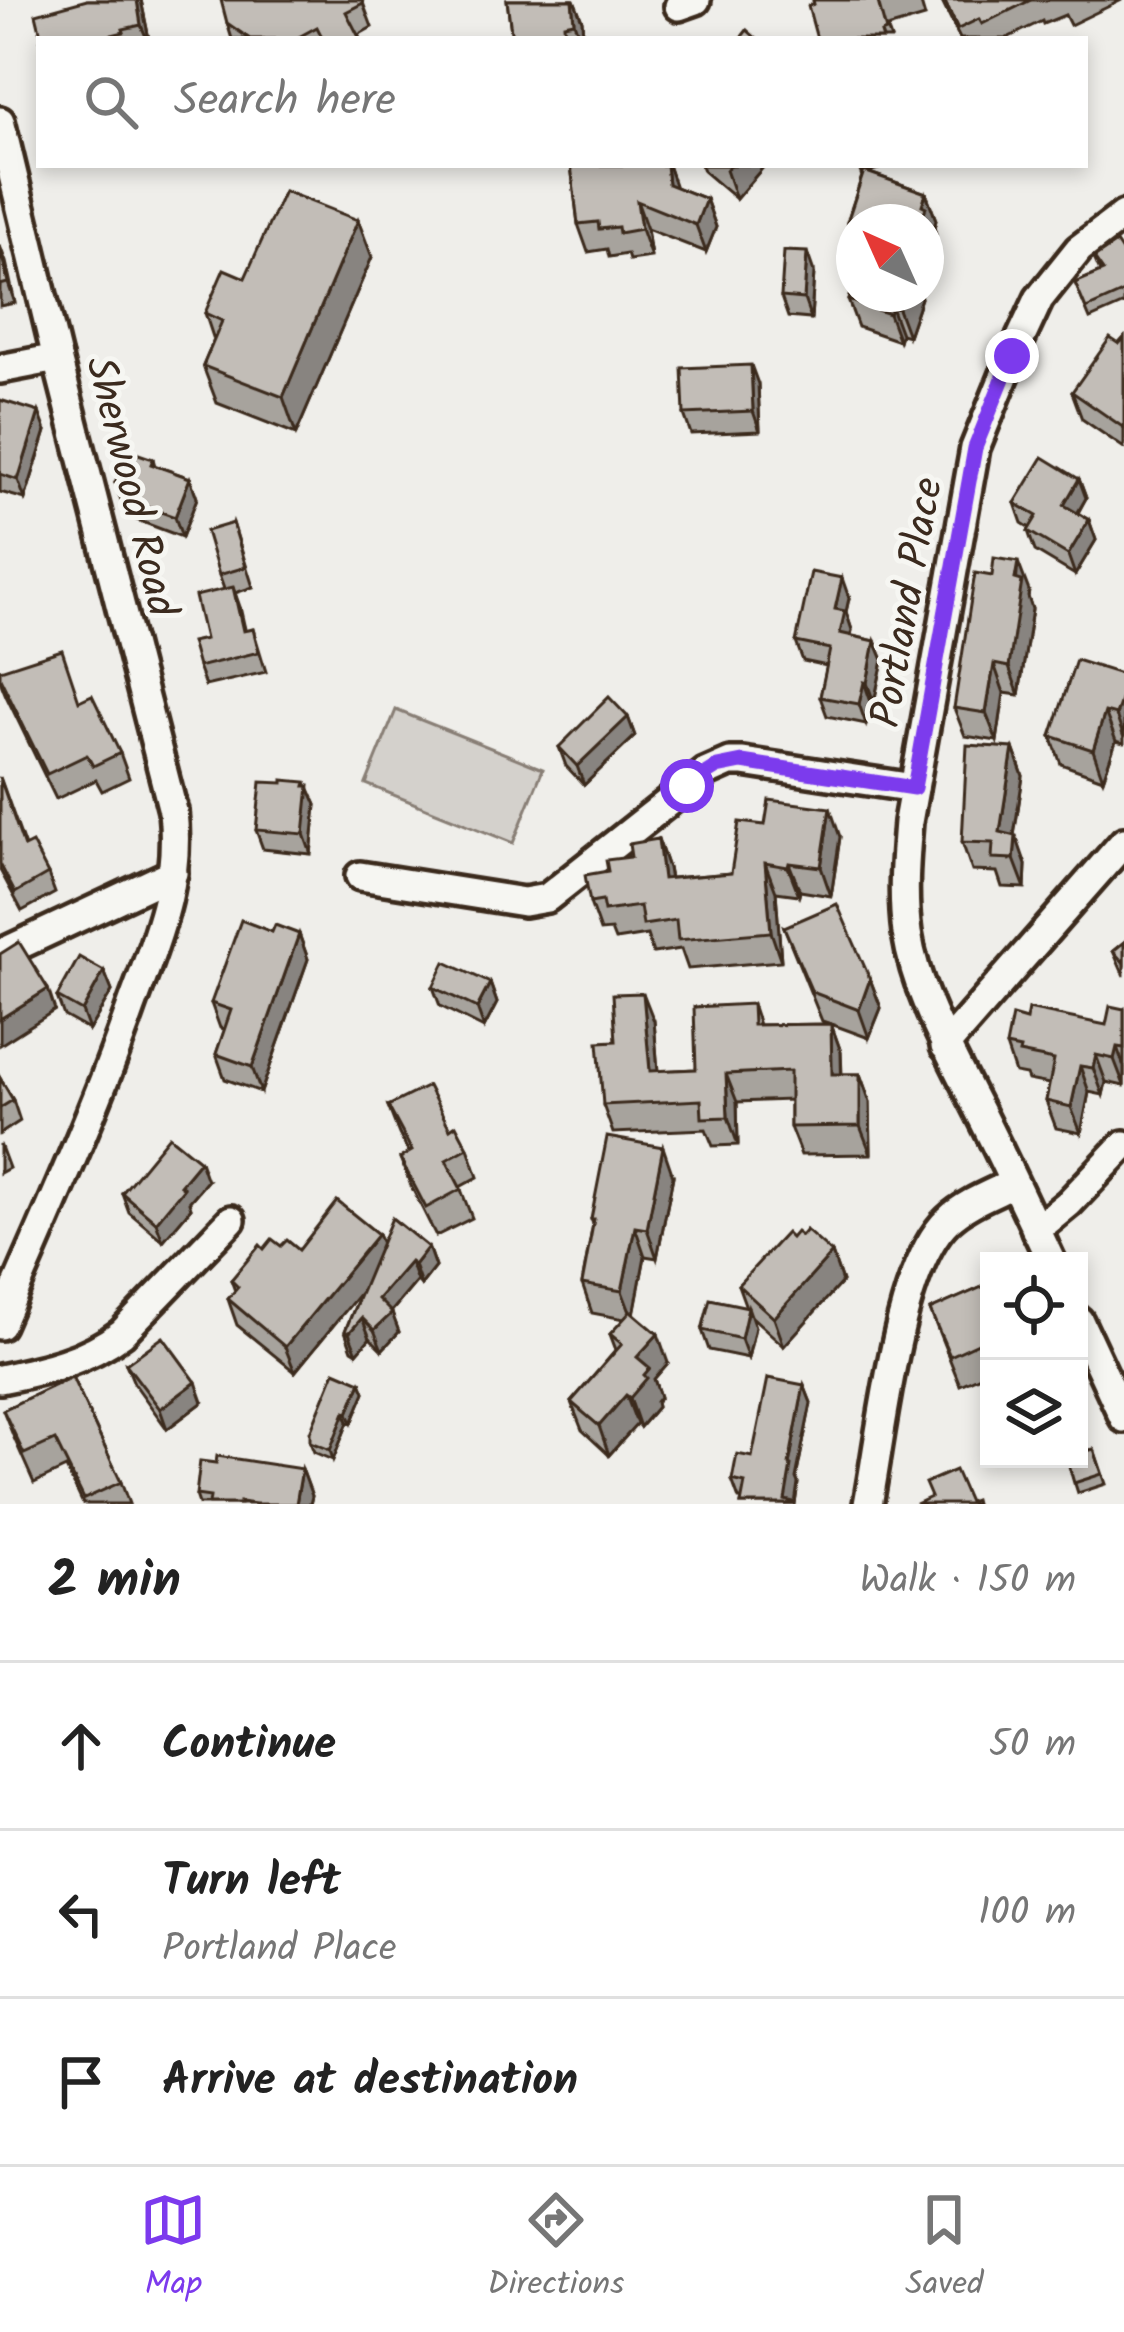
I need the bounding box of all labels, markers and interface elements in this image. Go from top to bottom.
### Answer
search box [36,36,1088,168]
text: Search here [174,66,396,138]
icon: search [78,69,144,135]
north arrow [836,204,944,312]
route end [985,329,1039,383]
street label: Sherwood Road [65,350,195,625]
street label: Portland Place [854,472,963,733]
route start [660,759,714,813]
map controls [980,1252,1088,1468]
button: locate [980,1252,1088,1360]
button: layers [980,1360,1088,1468]
text: 2 min [48,1542,181,1623]
text: Walk · 150 m [859,1551,1076,1613]
text: Continue [162,1710,336,1782]
icon: ahead [48,1713,114,1779]
text: 50 m [989,1715,1076,1777]
text: Turn left [162,1847,341,1919]
icon: left [48,1881,114,1947]
text: 100 m [978,1883,1076,1945]
text: Portland Place [162,1919,397,1981]
text: Arrive at destination [162,2046,578,2118]
icon: arrive [48,2049,114,2115]
tab: Map [140,2187,206,2312]
tab: Directions [487,2187,624,2312]
tab: Saved [905,2187,984,2312]

